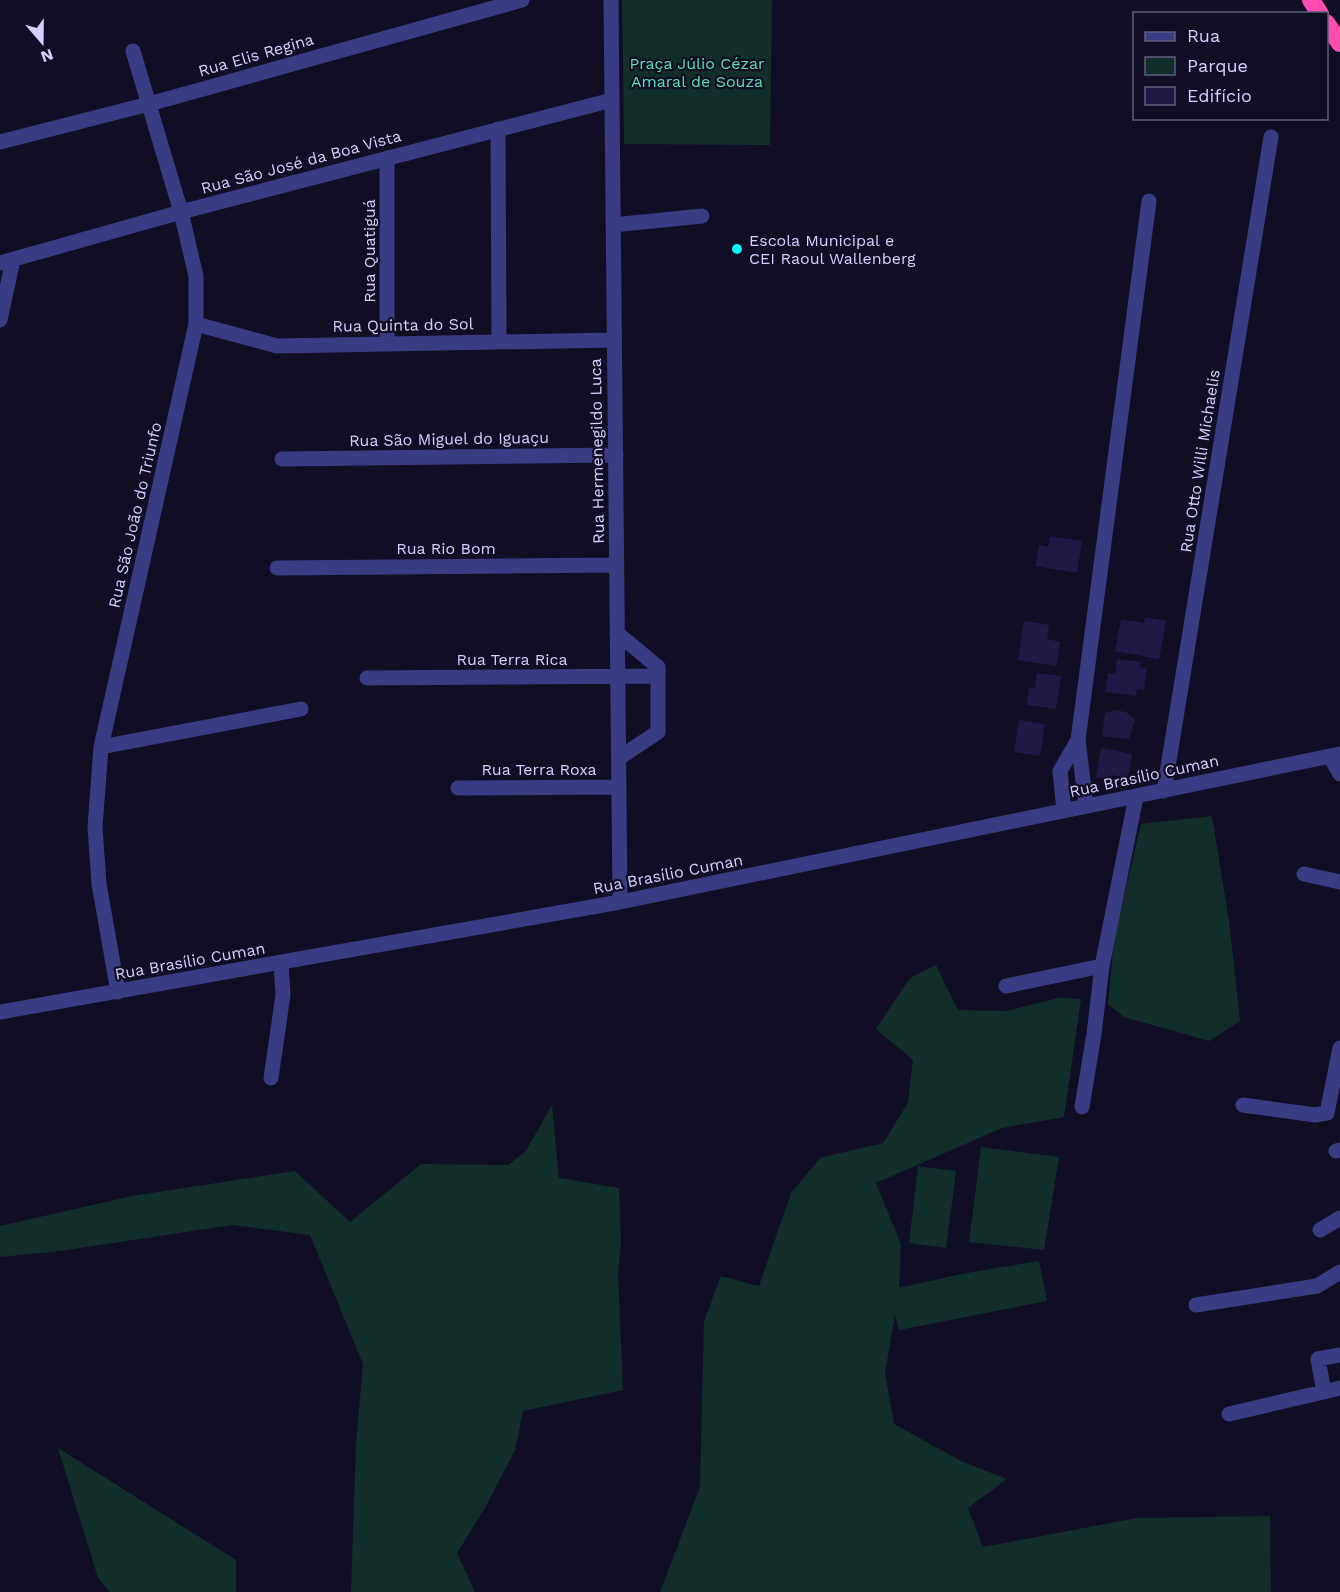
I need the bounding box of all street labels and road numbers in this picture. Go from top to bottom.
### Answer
street label: Rua Elis Regina [196,29,316,81]
street label: Rua São José da Boa Vista [199,126,403,198]
street label: Rua Quatiguá [360,199,379,303]
street label: Rua Quinta do Sol [332,314,474,336]
street label: Rua Hermenegildo Luca [586,358,608,544]
street label: Rua Otto Willi Michaelis [1176,368,1224,554]
street label: Rua São João do Triunfo [104,420,166,610]
street label: Rua São Miguel do Iguaçu [349,428,549,450]
street label: Rua Rio Bom [396,539,496,558]
street label: Rua Terra Rica [457,650,568,669]
street label: Rua Brasílio Cuman [1068,751,1220,801]
street label: Rua Terra Roxa [481,760,597,779]
street label: Rua Brasílio Cuman [591,850,745,898]
street label: Rua Brasílio Cuman [113,938,267,984]

